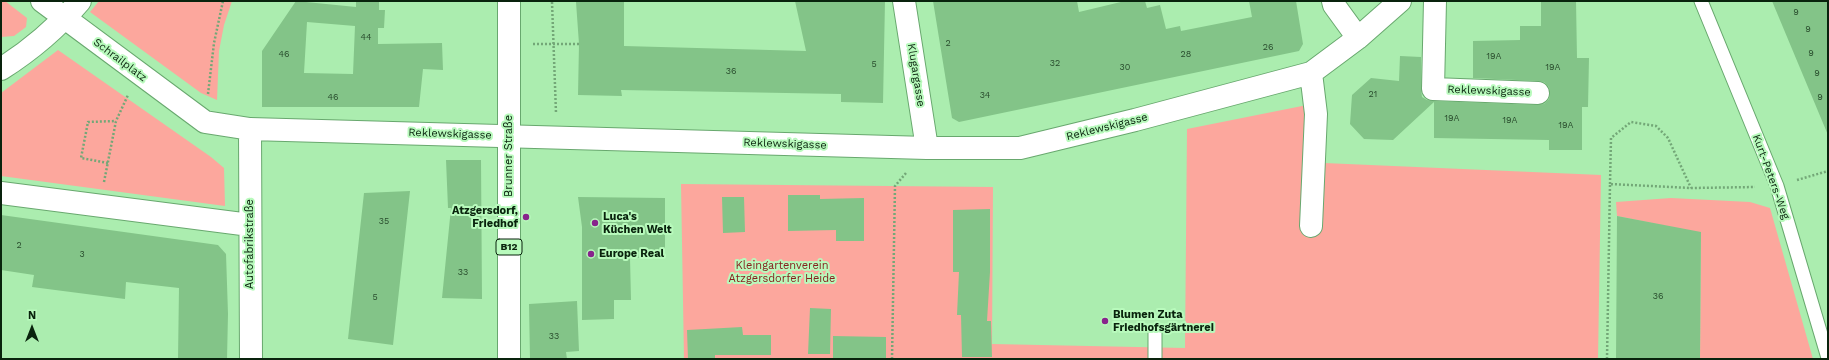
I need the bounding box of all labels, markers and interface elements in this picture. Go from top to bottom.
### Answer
house number: 9 [1793,7,1799,17]
house number: 9 [1805,24,1811,34]
house number: 44 [361,32,371,42]
street label: Schrailplatz [91,36,149,84]
house number: 2 [945,38,951,48]
house number: 26 [1263,42,1273,52]
street label: Klugargasse [905,43,927,107]
house number: 9 [1808,48,1814,58]
house number: 46 [279,49,289,59]
house number: 28 [1181,49,1191,59]
house number: 19A [1487,51,1501,61]
house number: 32 [1050,58,1060,68]
house number: 5 [871,59,877,69]
house number: 30 [1120,62,1130,72]
house number: 19A [1546,62,1560,72]
house number: 36 [726,66,736,76]
house number: 9 [1814,68,1820,78]
street label: Reklewskigasse [1447,83,1531,99]
house number: 21 [1369,89,1377,99]
house number: 34 [980,90,990,100]
house number: 46 [328,92,338,102]
house number: 9 [1817,92,1823,102]
street label: Reklewskigasse [1065,111,1149,143]
house number: 19A [1445,113,1459,123]
street label: Brunner Straße [502,115,516,197]
house number: 19A [1503,115,1517,125]
house number: 19A [1559,120,1573,130]
street label: Reklewskigasse [408,126,492,142]
street label: Kurt-Peters-Weg [1750,133,1792,221]
street label: Reklewskigasse [743,136,827,152]
street label: Autofabrikstraße [243,199,257,289]
place label: Atzgersdorf, Friedhof [452,204,518,230]
place label: Luca's Küchen Welt [603,210,672,236]
marker: Atzgersdorf, Friedhof [521,212,531,222]
house number: 35 [379,216,389,226]
marker: Luca's Küchen Welt [590,218,600,228]
road number: B12 [496,239,522,255]
house number: 2 [16,240,22,250]
place label: Europe Real [599,247,664,261]
house number: 3 [79,249,85,259]
marker: Europe Real [586,249,596,259]
park label: Kleingartenverein Atzgersdorfer Heide [729,259,835,285]
house number: 33 [458,267,468,277]
house number: 36 [1653,291,1663,301]
house number: 5 [372,292,378,302]
north arrow [12,308,52,348]
place label: Blumen Zuta Friedhofsgärtnerei [1113,308,1214,334]
text: N [28,309,36,322]
marker: Blumen Zuta Friedhofsgärtnerei [1100,316,1110,326]
house number: 33 [549,331,559,341]

